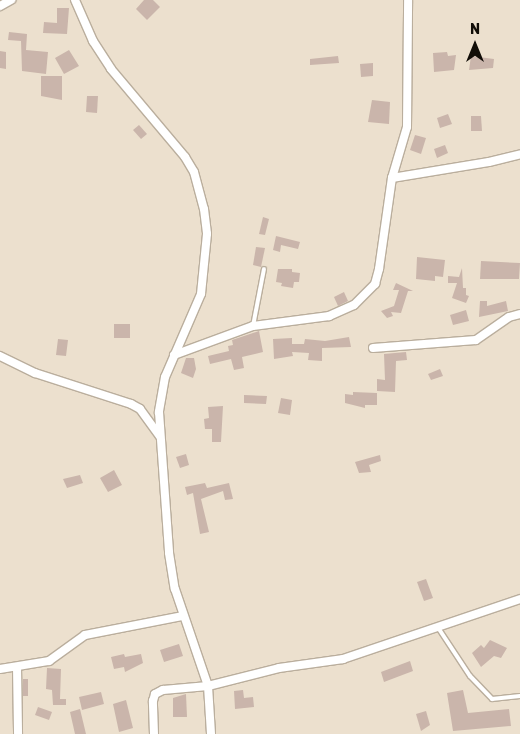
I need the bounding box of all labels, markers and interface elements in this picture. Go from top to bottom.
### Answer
north arrow [450,20,500,70]
text: N [470,21,480,38]

